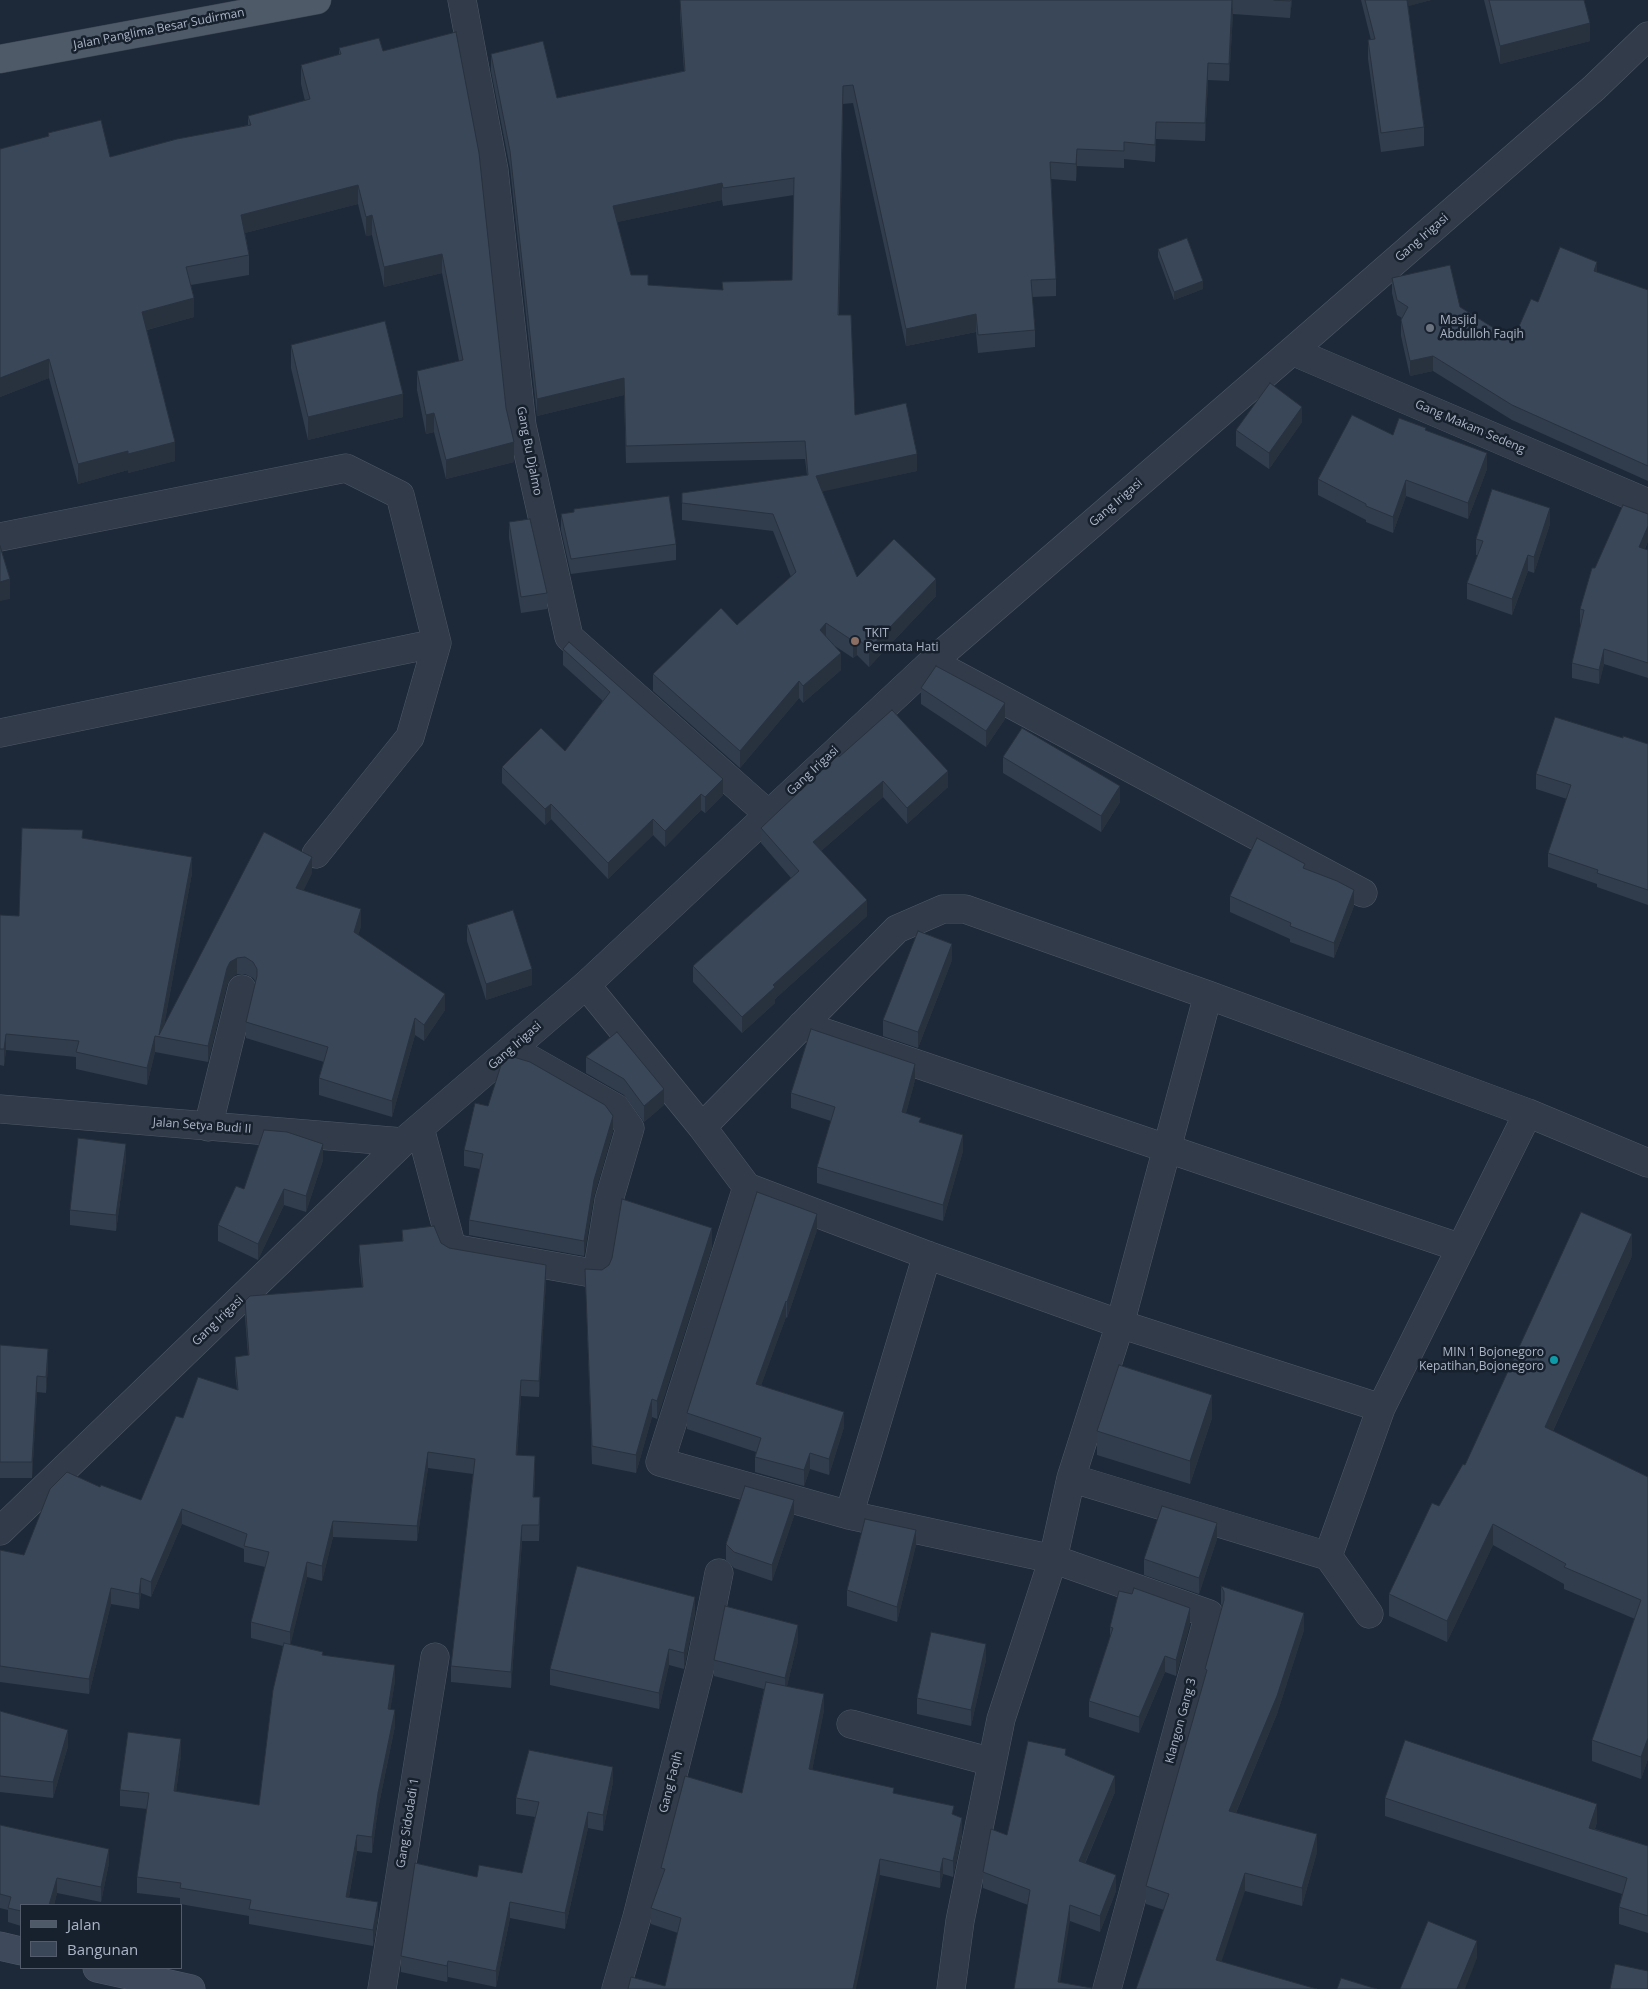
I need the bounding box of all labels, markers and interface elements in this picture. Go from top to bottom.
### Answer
street label: Jalan Panglima Besar Sudirman [72,5,246,53]
street label: Gang Irigasi [1393,211,1451,265]
place label: Masjid Abdulloh Faqih [1440,314,1524,342]
marker: Masjid Abdulloh Faqih [1424,322,1436,334]
street label: Gang Makam Sedeng [1413,397,1527,457]
street label: Gang Bu Djalmo [513,405,545,497]
street label: Gang Irigasi [1087,476,1145,530]
place label: TKIT Permata Hati [865,627,939,655]
marker: TKIT Permata Hati [849,635,861,647]
street label: Gang Irigasi [784,743,842,799]
street label: Gang Irigasi [486,1019,544,1073]
street label: Jalan Setya Budi II [152,1115,252,1137]
street label: Gang Irigasi [189,1293,247,1349]
place label: MIN 1 Bojonegoro Kepatihan,Bojonegoro [1419,1346,1544,1374]
marker: MIN 1 Bojonegoro Kepatihan,Bojonegoro [1548,1354,1560,1366]
street label: Klangon Gang 3 [1163,1677,1199,1765]
street label: Gang Faqih [656,1750,686,1814]
street label: Gang Sidodadi 1 [394,1777,422,1869]
legend [20,1904,182,1969]
text: Jalan [67,1914,101,1934]
text: Bangunan [67,1939,138,1959]

